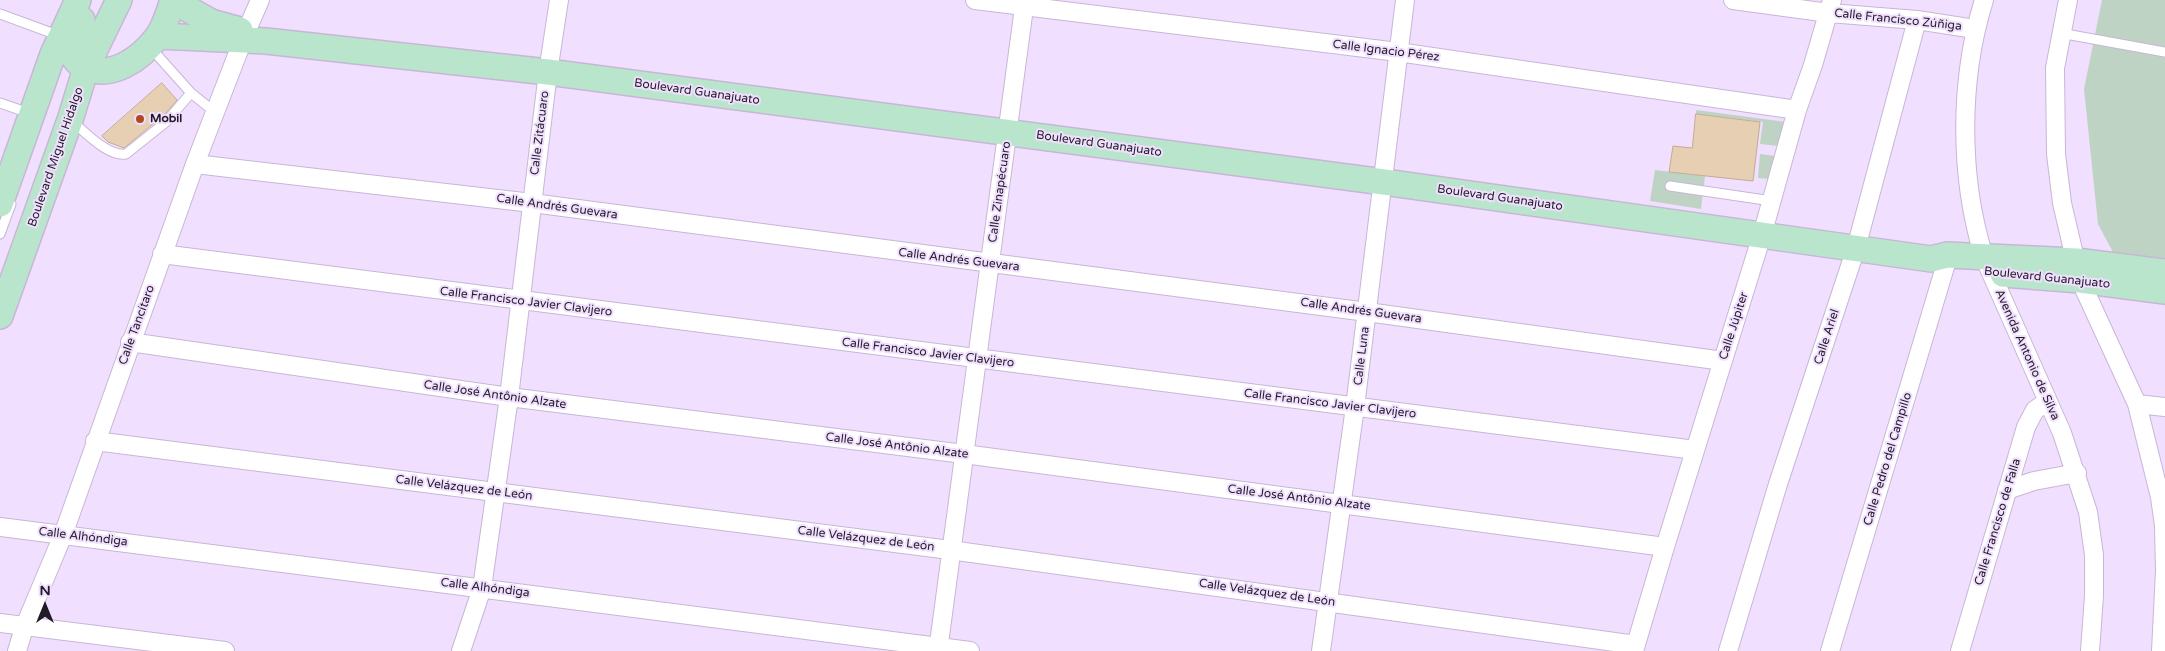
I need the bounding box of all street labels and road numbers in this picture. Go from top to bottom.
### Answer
street label: Calle Francisco Zúñiga [1834,6,1962,34]
street label: Calle Ignacio Pérez [1332,37,1440,65]
street label: Boulevard Guanajuato [633,76,761,108]
street label: Boulevard Miguel Hidalgo [25,85,87,229]
street label: Calle Zitácuaro [528,90,552,176]
street label: Boulevard Guanajuato [1035,128,1163,160]
street label: Calle Zinapécuaro [986,140,1014,244]
street label: Boulevard Guanajuato [1436,182,1564,214]
street label: Calle Andrés Guevara [495,191,619,223]
street label: Calle Andrés Guevara [897,245,1021,275]
street label: Boulevard Guanajuato [1983,264,2111,292]
street label: Calle Tancítaro [116,283,158,367]
street label: Calle Francisco Javier Clavijero [439,284,613,320]
street label: Avenida Antonio de Silva [1992,287,2062,423]
street label: Calle Júpiter [1716,290,1752,362]
street label: Calle Andrés Guevara [1299,295,1423,327]
street label: Calle Ariel [1811,308,1843,366]
street label: Calle Luna [1351,326,1373,386]
street label: Calle Francisco Javier Clavijero [841,335,1015,371]
street label: Calle José Antônio Alzate [423,378,567,412]
street label: Calle Francisco Javier Clavijero [1243,386,1417,422]
street label: Calle Pedro del Campillo [1861,391,1915,527]
street label: Calle José Antônio Alzate [825,430,969,462]
street label: Calle Francisco de Falla [1972,457,2024,587]
street label: Calle Velázquez de León [395,472,533,504]
street label: Calle José Antônio Alzate [1227,482,1371,514]
street label: Calle Velázquez de León [797,523,935,555]
street label: Calle Alhóndiga [38,524,128,550]
street label: Calle Alhóndiga [440,575,530,601]
street label: Calle Velázquez de León [1198,576,1336,610]

